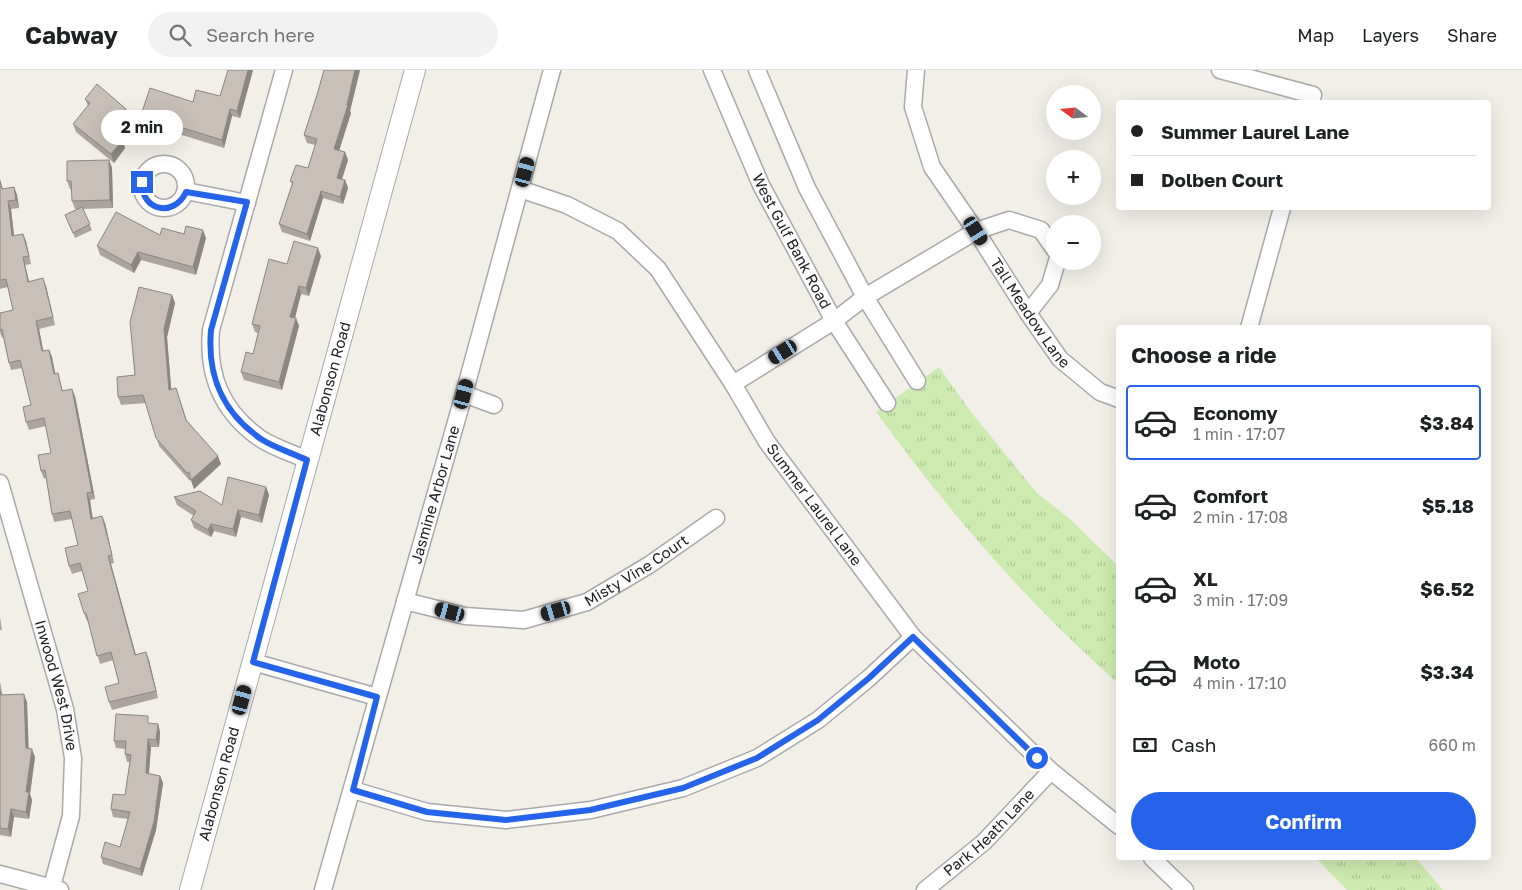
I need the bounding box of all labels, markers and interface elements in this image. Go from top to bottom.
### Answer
search box [148,12,498,57]
text: Cabway [25,20,118,49]
icon: search [166,21,194,49]
text: Search here [206,23,315,46]
text: Map [1297,24,1334,46]
text: Layers [1362,24,1419,46]
text: Share [1447,24,1497,46]
north arrow [1046,85,1101,140]
map controls [1046,85,1101,270]
callout: 2 min [101,109,183,144]
text: 2 min [121,117,163,137]
text: Summer Laurel Lane [1161,120,1349,143]
button: + [1046,150,1101,205]
car [513,156,536,188]
text: Dolben Court [1161,168,1283,191]
route end [131,171,153,193]
street label: West Gulf Bank Road [749,171,836,311]
car [961,214,990,248]
button: − [1046,215,1101,270]
street label: Tall Meadow Lane [987,254,1074,372]
street label: Alabonson Road [305,320,353,438]
car [766,338,799,366]
text: Choose a ride [1131,341,1277,368]
car [452,378,475,410]
icon: car [1133,400,1178,445]
text: Economy [1193,401,1278,424]
text: $3.84 [1420,411,1474,434]
street label: Jasmine Arbor Lane [406,423,463,565]
text: 1 min · 17:07 [1193,424,1285,444]
street label: Summer Laurel Lane [763,440,867,569]
icon: car [1133,483,1178,528]
text: Comfort [1193,484,1268,507]
text: $5.18 [1422,494,1474,517]
text: 2 min · 17:08 [1193,507,1288,527]
street label: Misty Vine Court [581,530,691,610]
icon: car [1133,566,1178,611]
text: XL [1193,567,1218,590]
text: $6.52 [1420,577,1474,600]
text: 3 min · 17:09 [1193,590,1288,610]
car [539,600,572,622]
car [433,601,466,623]
street label: Inwood West Drive [32,618,82,752]
icon: car [1133,649,1178,694]
text: Moto [1193,650,1240,673]
text: $3.34 [1420,660,1474,683]
text: 4 min · 17:10 [1193,673,1287,693]
car [230,684,253,716]
street label: Alabonson Road [194,725,242,843]
icon: cash [1131,731,1159,759]
text: Cash [1171,733,1216,756]
text: 660 m [1429,735,1476,755]
route start [1026,747,1048,769]
street label: Park Heath Lane [939,784,1038,879]
button: Confirm [1131,792,1476,850]

